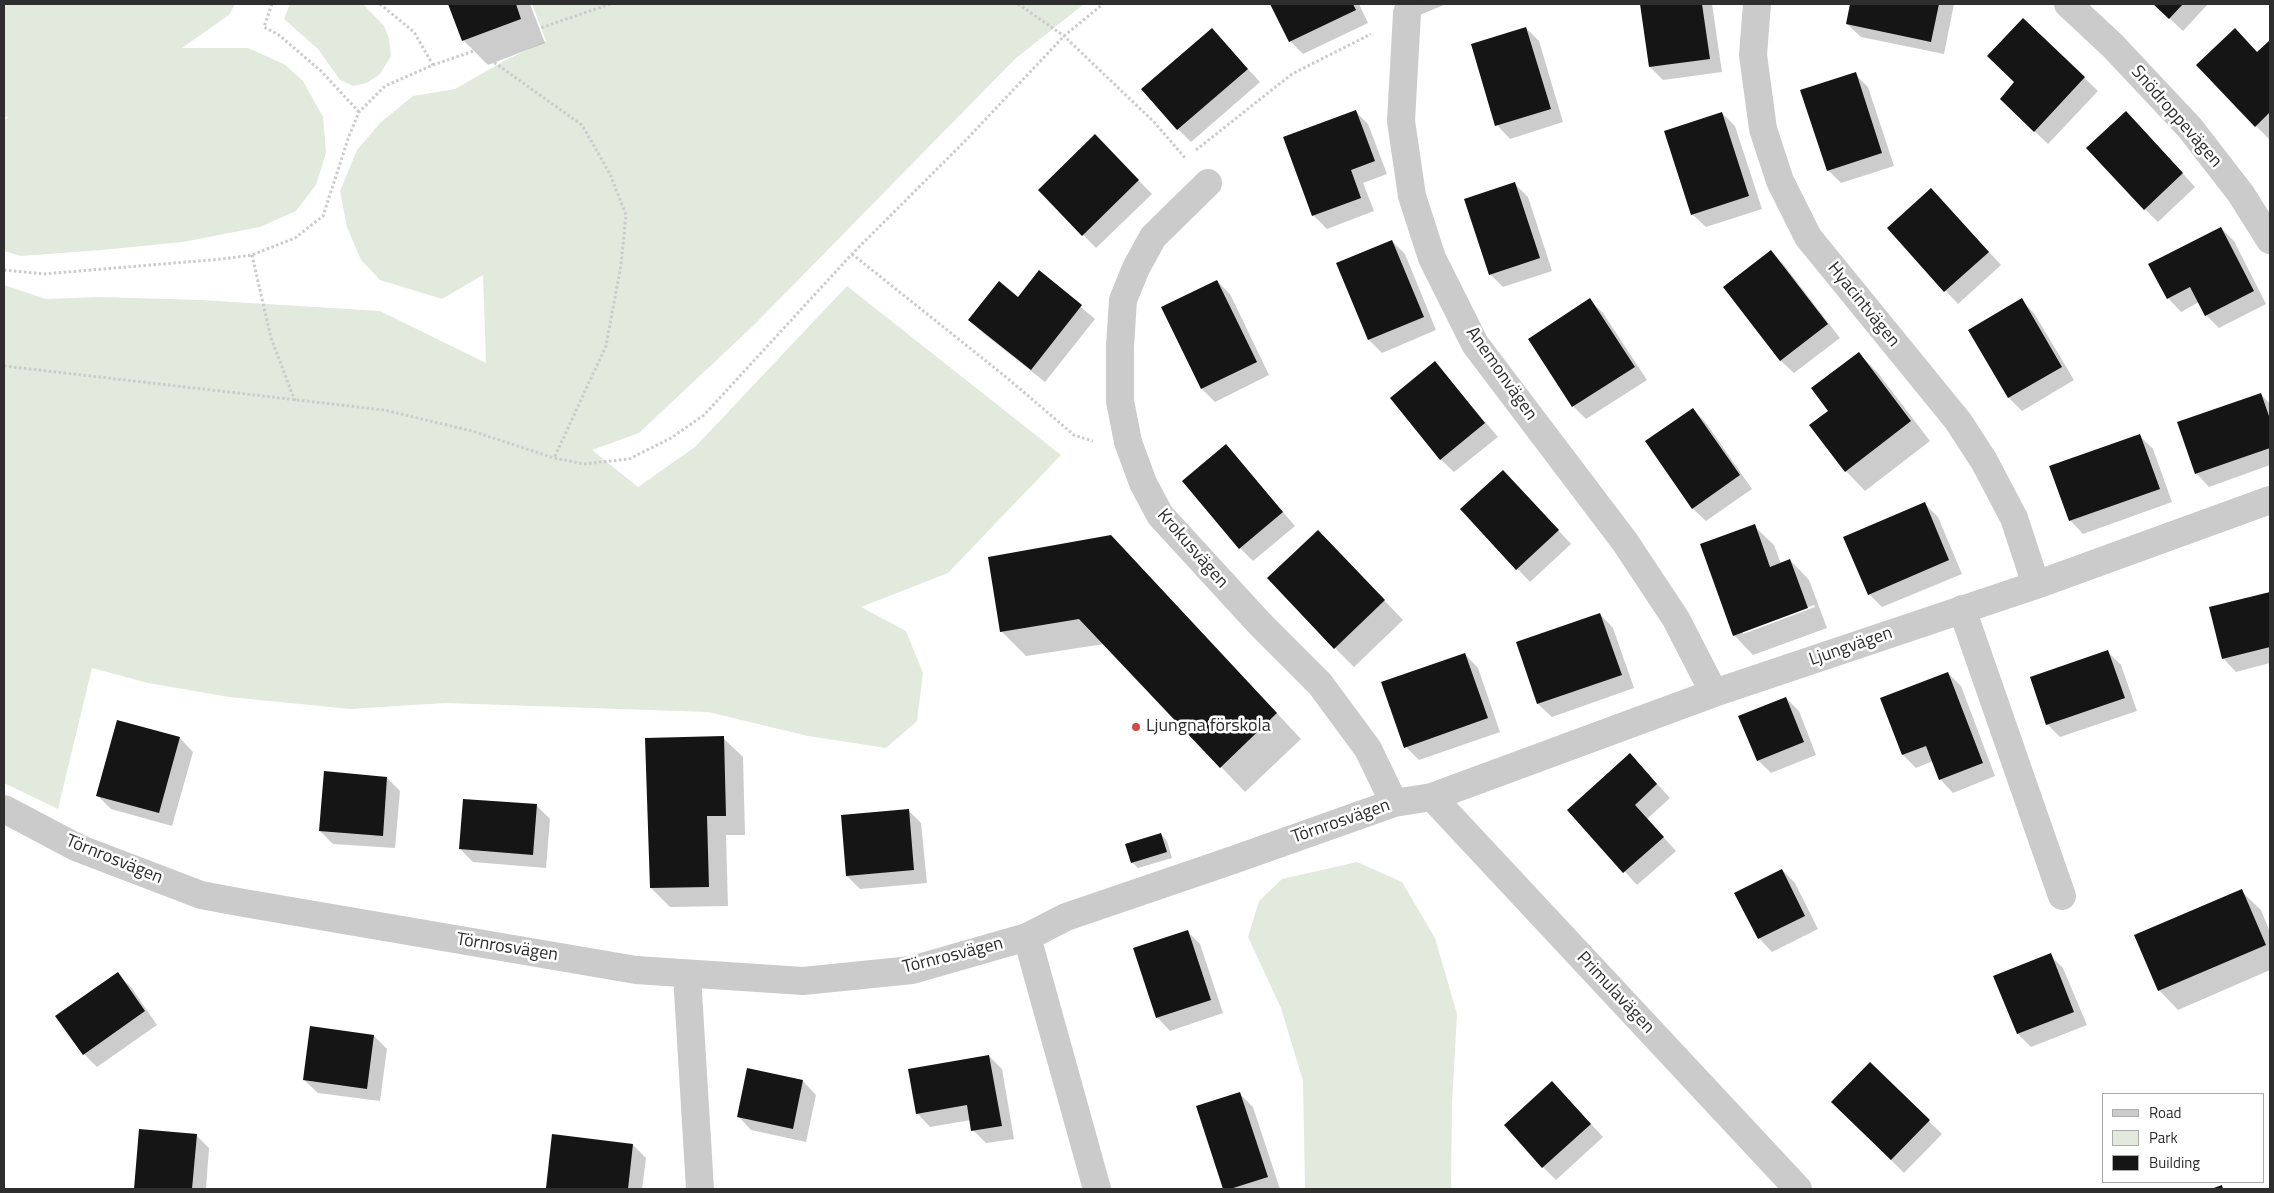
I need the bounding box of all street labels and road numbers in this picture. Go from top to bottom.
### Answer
street label: Snödroppevägen [2126,62,2226,172]
street label: Hyacintvägen [1822,258,1904,352]
street label: Anemonvägen [1461,323,1541,425]
street label: Krokusvägen [1152,505,1232,593]
street label: Ljungvägen [1807,623,1895,671]
street label: Törnrosvägen [1289,795,1393,849]
street label: Törnrosvägen [62,831,166,889]
street label: Törnrosvägen [455,929,559,967]
street label: Törnrosvägen [901,933,1005,979]
street label: Primulavägen [1572,948,1658,1038]

